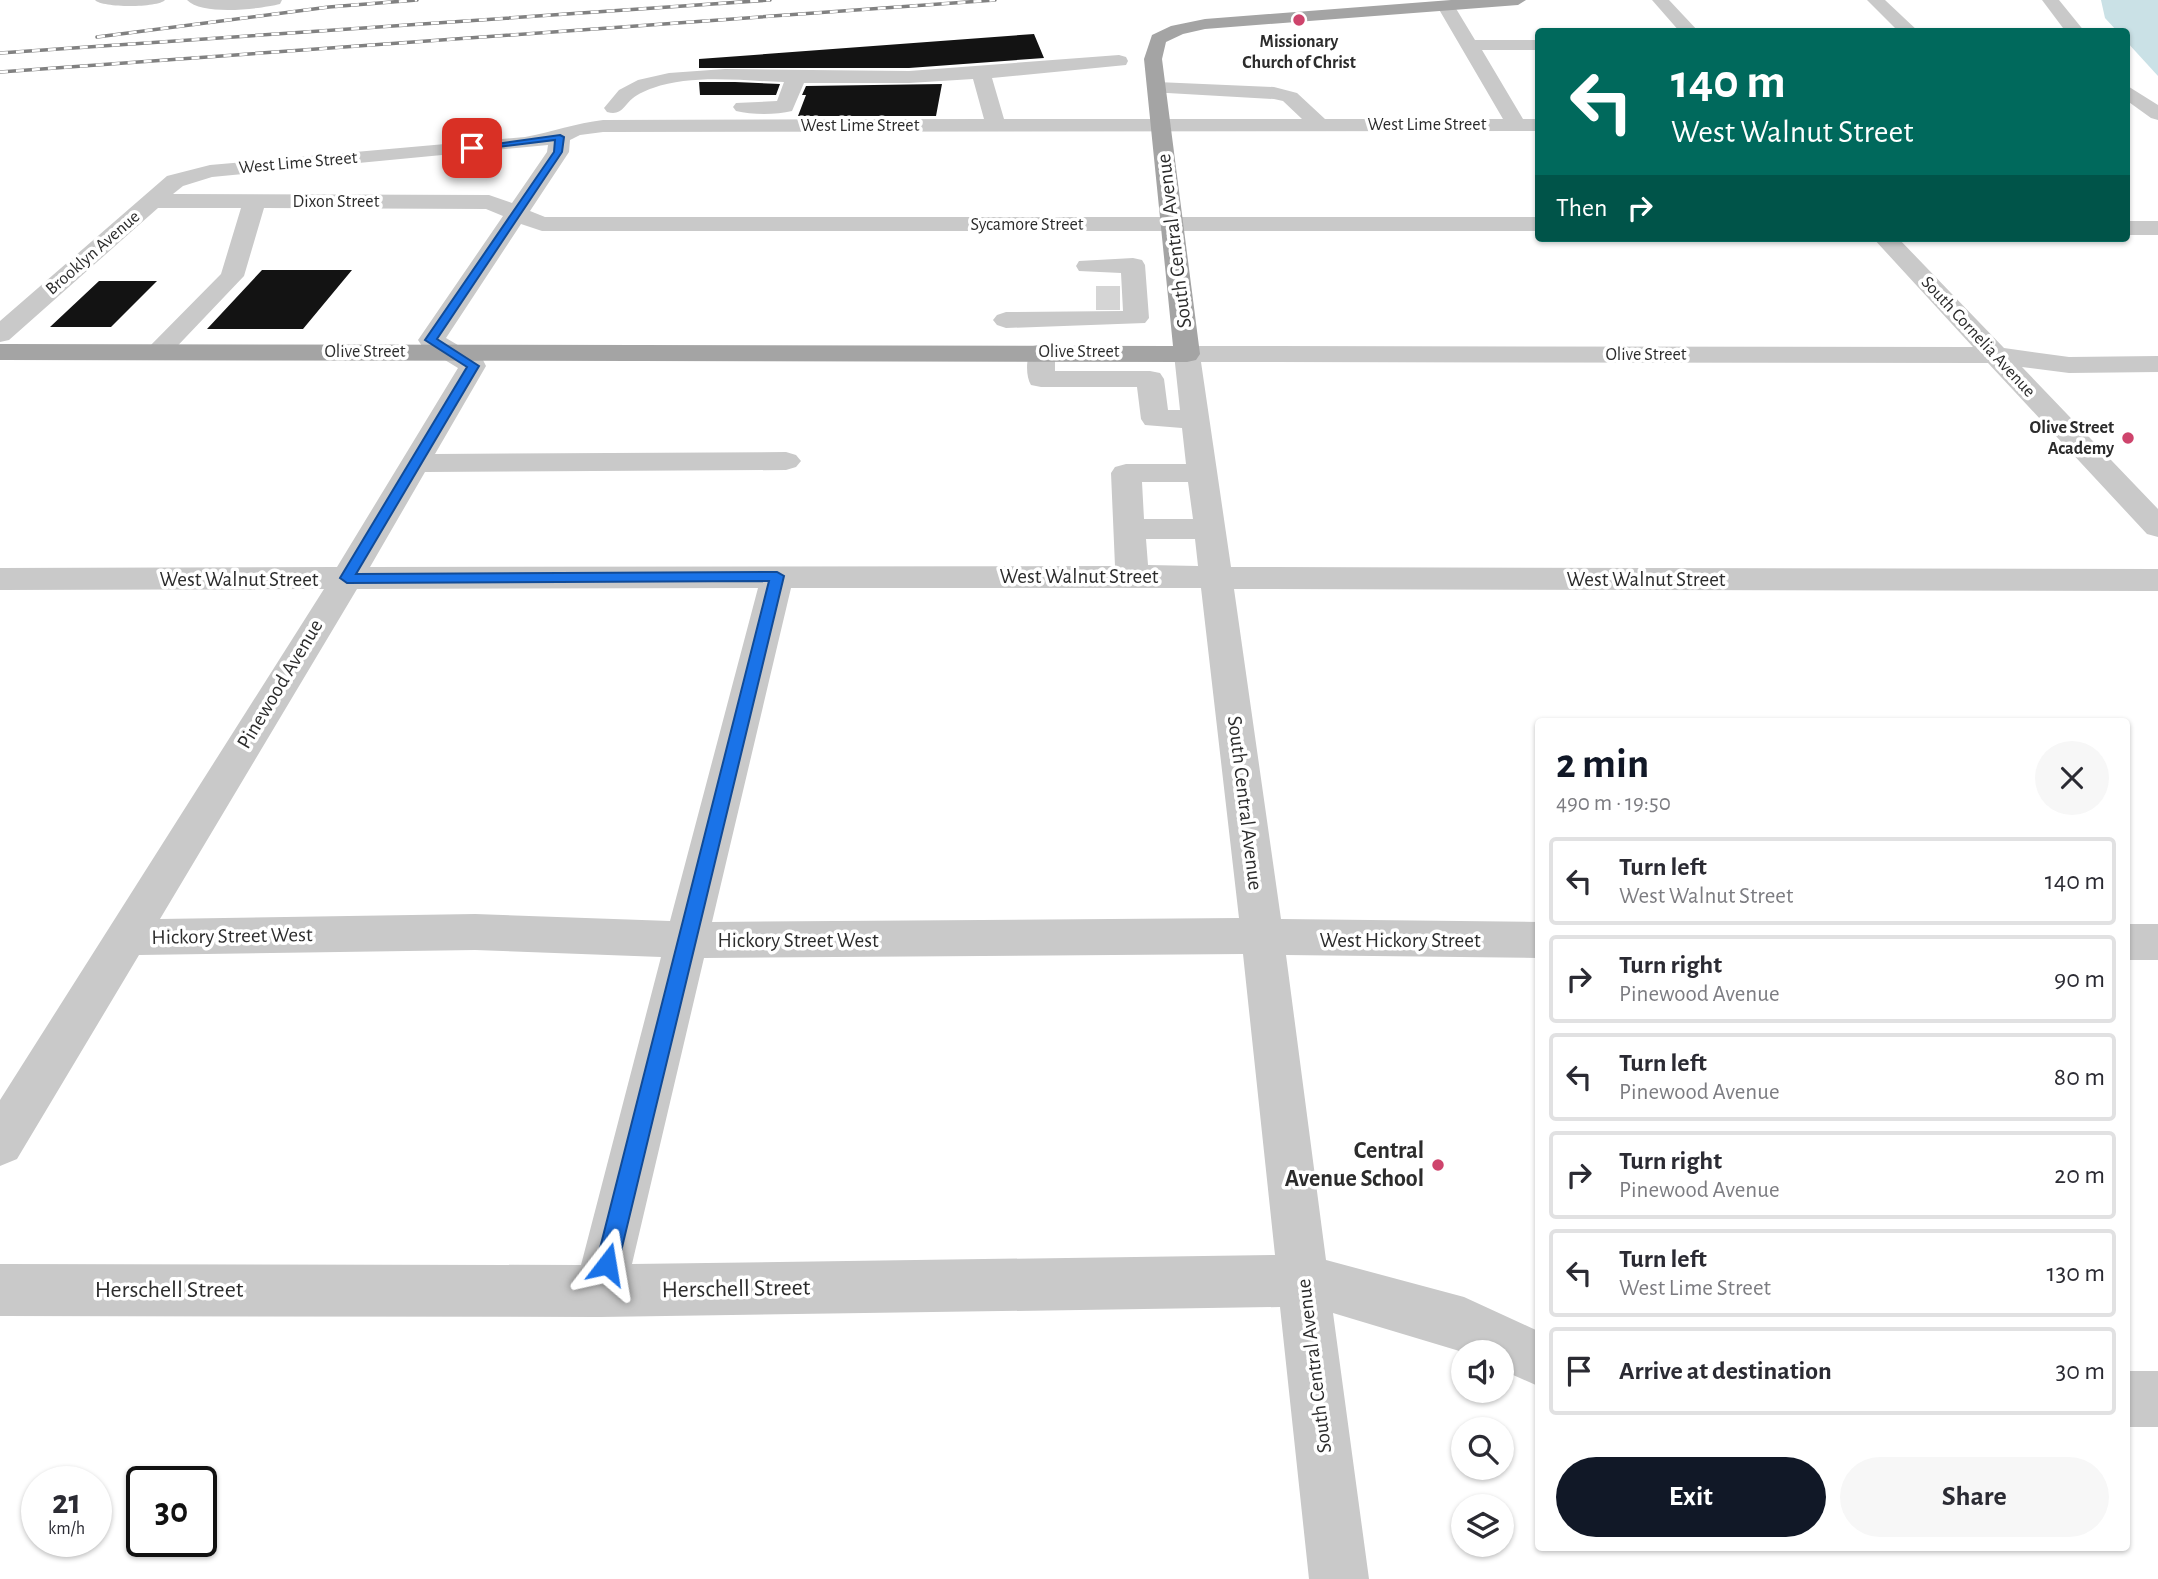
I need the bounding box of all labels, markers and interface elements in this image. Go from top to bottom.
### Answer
marker: Missionary Church of Christ [1291,12,1307,28]
place label: Missionary Church of Christ [1242,33,1356,72]
icon: left [1556,56,1647,147]
text: 140 m [1671,58,1786,107]
street label: West Lime Street [1368,116,1487,134]
text: West Walnut Street [1671,116,1913,148]
street label: West Lime Street [801,117,920,135]
pin [442,118,502,178]
icon: arrive [453,129,491,167]
street label: West Lime Street [238,149,358,177]
street label: South Central Avenue [1153,153,1195,329]
icon: right [1621,189,1659,227]
street label: Dixon Street [293,193,380,211]
text: Then [1556,195,1607,221]
street label: Brooklyn Avenue [43,207,143,299]
street label: Sycamore Street [971,216,1084,234]
street label: South Cornelia Avenue [1918,273,2038,401]
street label: Olive Street [324,343,406,361]
street label: Olive Street [1038,343,1120,361]
street label: Olive Street [1605,346,1687,364]
place label: Olive Street Academy [2030,419,2115,458]
marker: Olive Street Academy [2120,430,2136,446]
street label: West Walnut Street [999,566,1159,587]
street label: West Walnut Street [159,569,319,590]
street label: West Walnut Street [1566,569,1726,590]
street label: Pinewood Avenue [233,616,327,752]
street label: South Central Avenue [1224,715,1266,891]
button: close [2035,741,2109,815]
text: 2 min [1556,743,1649,785]
text: 490 m · 19:50 [1556,792,1671,815]
text: Turn left [1619,854,1707,880]
icon: left [1560,862,1598,900]
text: 140 m [2045,868,2105,894]
text: West Walnut Street [1619,885,1793,908]
street label: Hickory Street West [151,924,313,948]
street label: Hickory Street West [717,930,879,951]
street label: West Hickory Street [1319,930,1481,951]
text: Turn right [1619,952,1722,978]
icon: right [1560,960,1598,998]
text: 90 m [2054,966,2105,992]
text: Pinewood Avenue [1619,983,1780,1006]
text: Turn left [1619,1050,1707,1076]
icon: left [1560,1058,1598,1096]
text: 80 m [2054,1064,2105,1090]
text: Pinewood Avenue [1619,1081,1780,1104]
place label: Central Avenue School [1285,1139,1424,1191]
text: Turn right [1619,1148,1722,1174]
icon: right [1560,1156,1598,1194]
marker: Central Avenue School [1430,1157,1446,1173]
text: 20 m [2054,1162,2105,1188]
text: Pinewood Avenue [1619,1179,1780,1202]
position arrow [570,1227,644,1301]
text: Turn left [1619,1246,1707,1272]
icon: left [1560,1254,1598,1292]
text: 130 m [2047,1260,2105,1286]
street label: Herschell Street [661,1276,811,1302]
text: West Lime Street [1619,1277,1771,1300]
street label: Herschell Street [95,1278,244,1302]
street label: South Central Avenue [1293,1278,1335,1454]
map controls [1451,1340,1514,1557]
button: sound [1451,1340,1514,1403]
icon: arrive [1560,1352,1598,1390]
text: Arrive at destination [1619,1358,1832,1384]
text: 30 m [2055,1358,2105,1384]
button: search [1451,1417,1514,1480]
button: Exit [1556,1457,1826,1537]
button: Share [1840,1457,2109,1537]
speed limit sign: 30 [126,1466,217,1557]
text: 21 [52,1485,81,1520]
button: layers [1451,1494,1514,1557]
text: km/h [48,1520,85,1538]

